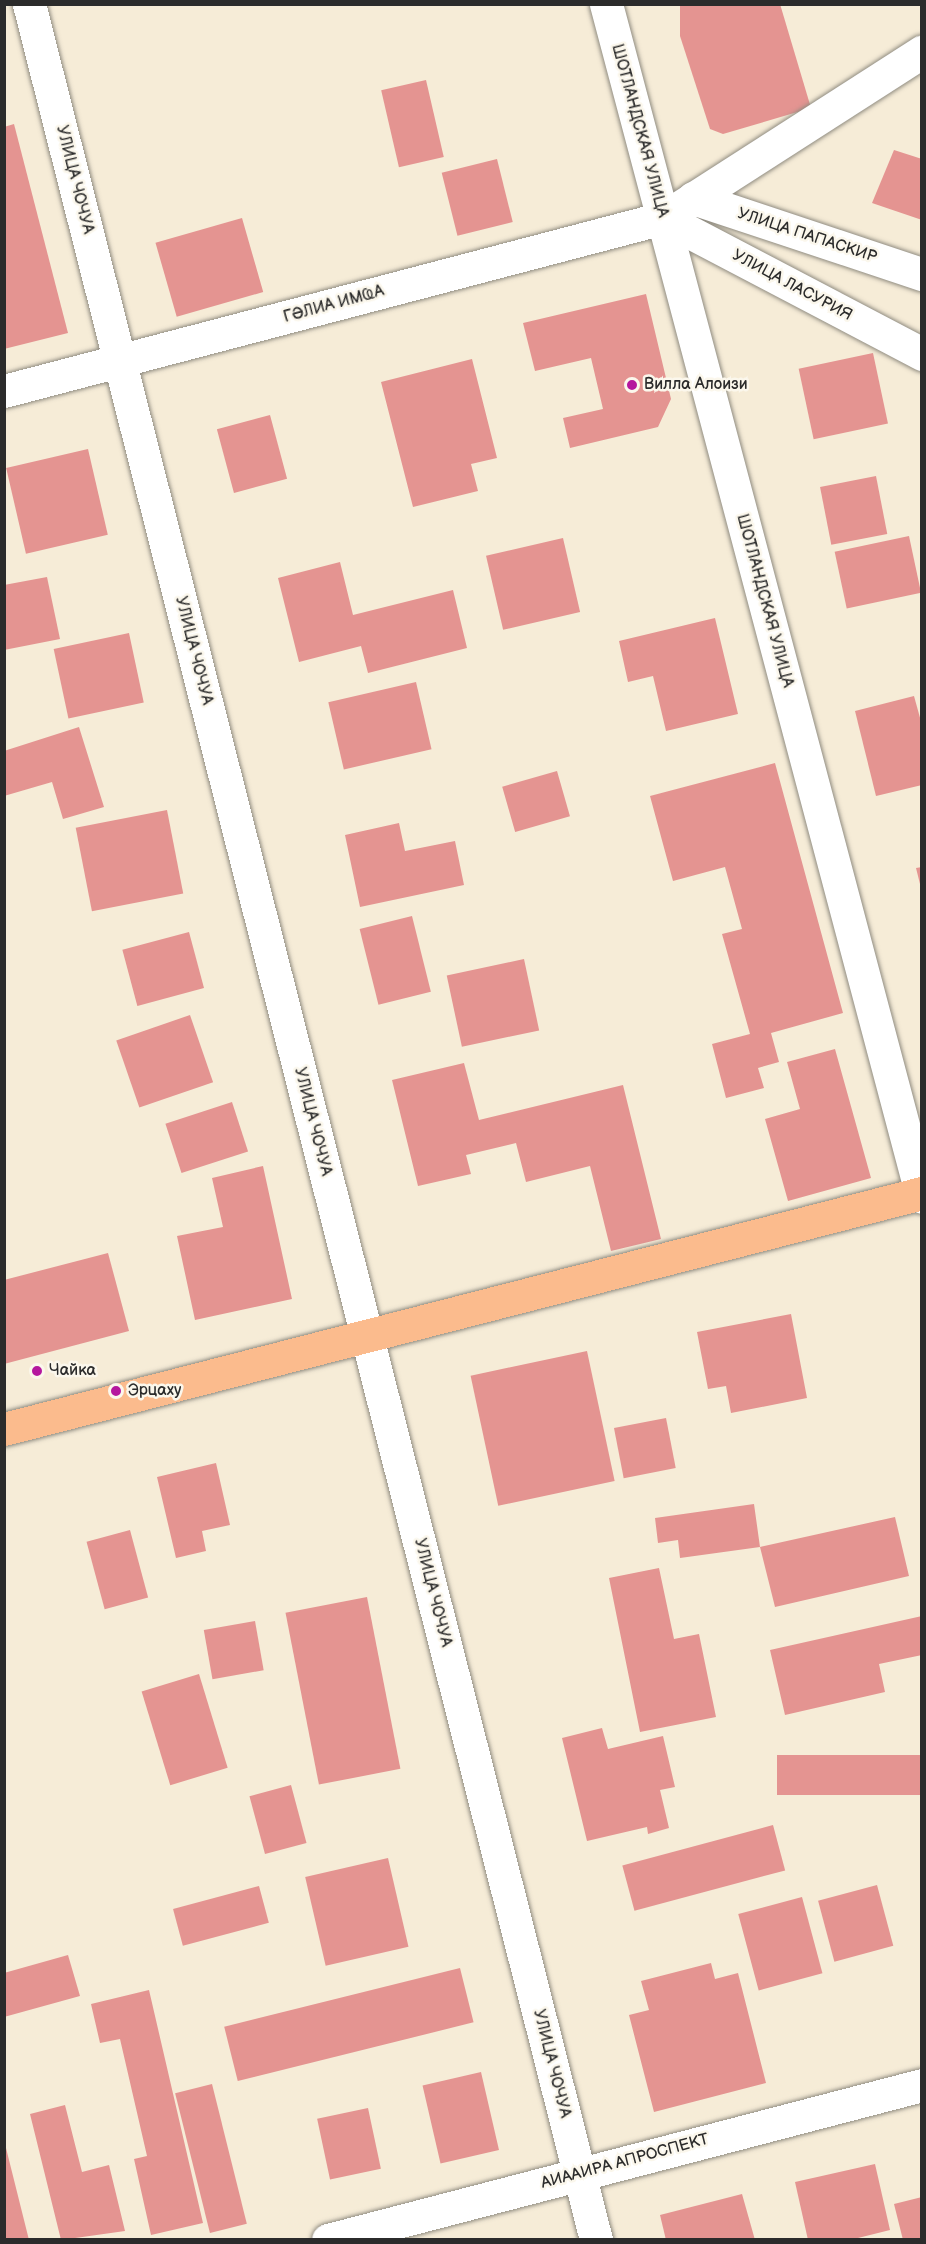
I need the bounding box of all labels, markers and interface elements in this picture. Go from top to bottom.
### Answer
street label: ШОТЛАНДСКАЯ УЛИЦА [607,42,671,220]
street label: УЛИЦА ЧОЧУА [51,124,97,236]
street label: УЛИЦА ПАПАСКИР [735,204,879,268]
street label: УЛИЦА ЛАСУРИЯ [729,246,855,326]
street label: ГӘЛИА ИМҨА [282,282,386,328]
place label: Вилла Алоизи [644,375,748,395]
marker: Вилла Алоизи [625,378,639,392]
street label: ШОТЛАНДСКАЯ УЛИЦА [732,512,796,690]
street label: УЛИЦА ЧОЧУА [170,595,216,707]
street label: УЛИЦА ЧОЧУА [289,1066,335,1178]
place label: Чайка [49,1361,96,1381]
marker: Чайка [30,1364,44,1378]
place label: Эрцаху [128,1381,181,1401]
marker: Эрцаху [109,1384,123,1398]
street label: УЛИЦА ЧОЧУА [409,1537,455,1649]
street label: УЛИЦА ЧОЧУА [528,2008,574,2120]
street label: АИААИРА АПРОСПЕКТ [539,2130,711,2194]

